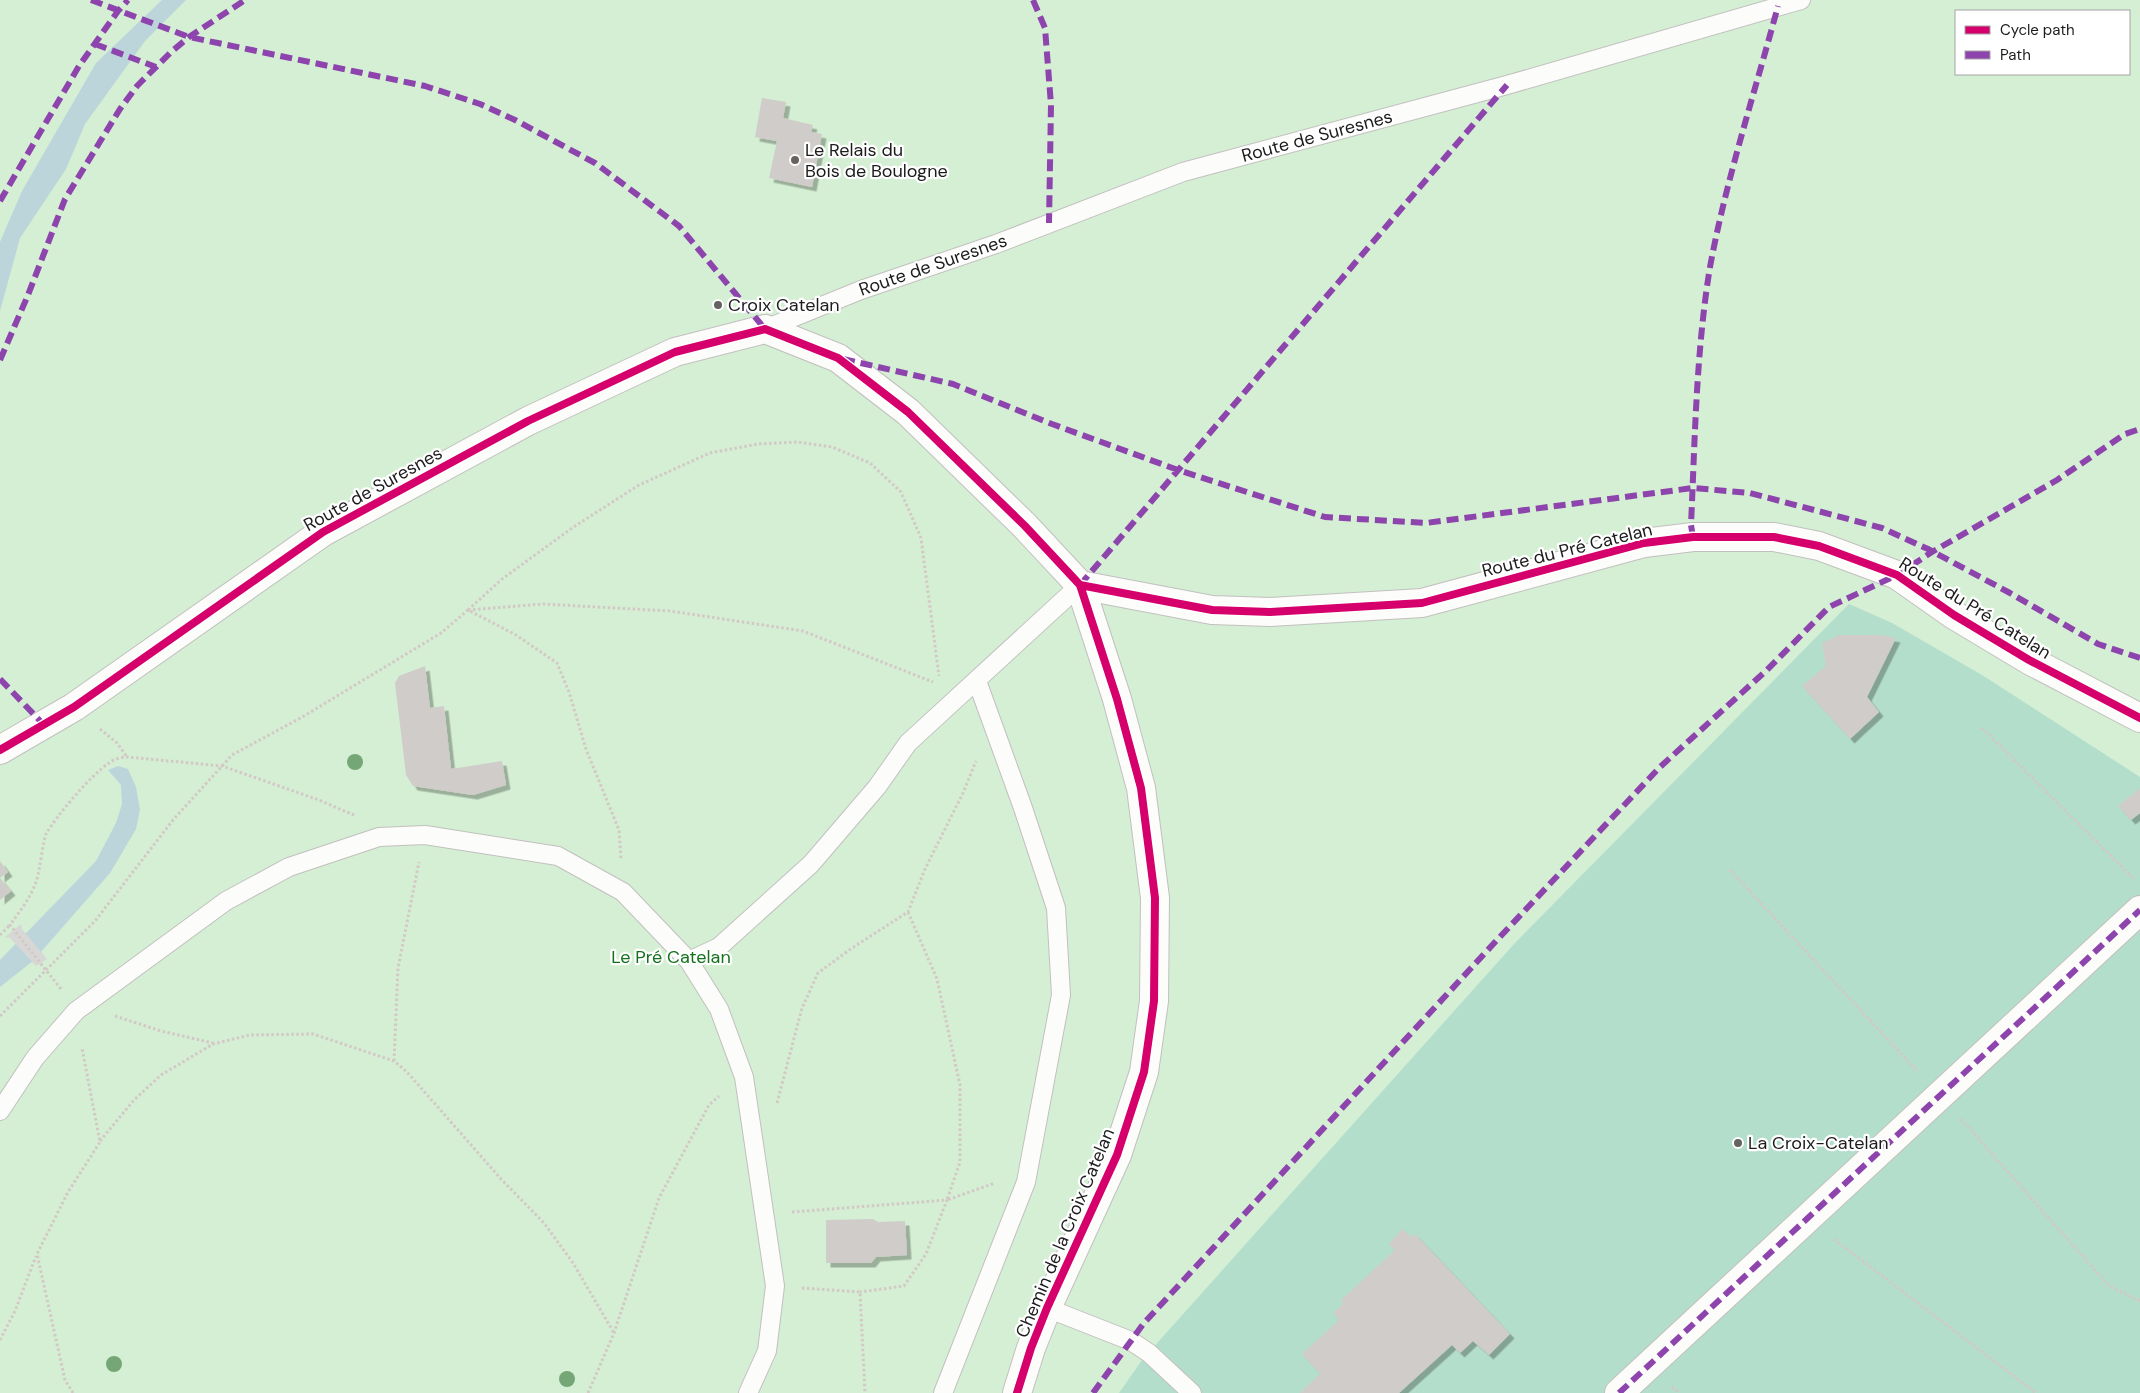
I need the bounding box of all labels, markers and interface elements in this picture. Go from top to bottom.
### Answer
legend [1955,10,2130,75]
text: Cycle path [2000,20,2075,40]
text: Path [2000,45,2031,65]
street label: Route de Suresnes [1239,104,1395,168]
place label: Le Relais du Bois de Boulogne [805,138,948,183]
marker: Le Relais du Bois de Boulogne [789,154,801,166]
street label: Route de Suresnes [856,228,1010,302]
place label: Croix Catelan [728,293,840,317]
marker: Croix Catelan [712,299,724,311]
street label: Route de Suresnes [299,441,447,537]
street label: Route du Pré Catelan [1479,517,1655,583]
street label: Route du Pré Catelan [1895,552,2055,664]
park label: Le Pré Catelan [611,945,731,969]
street label: Chemin de la Croix Catelan [1010,1125,1120,1341]
place label: La Croix-Catelan [1748,1131,1889,1155]
marker: La Croix-Catelan [1732,1137,1744,1149]

